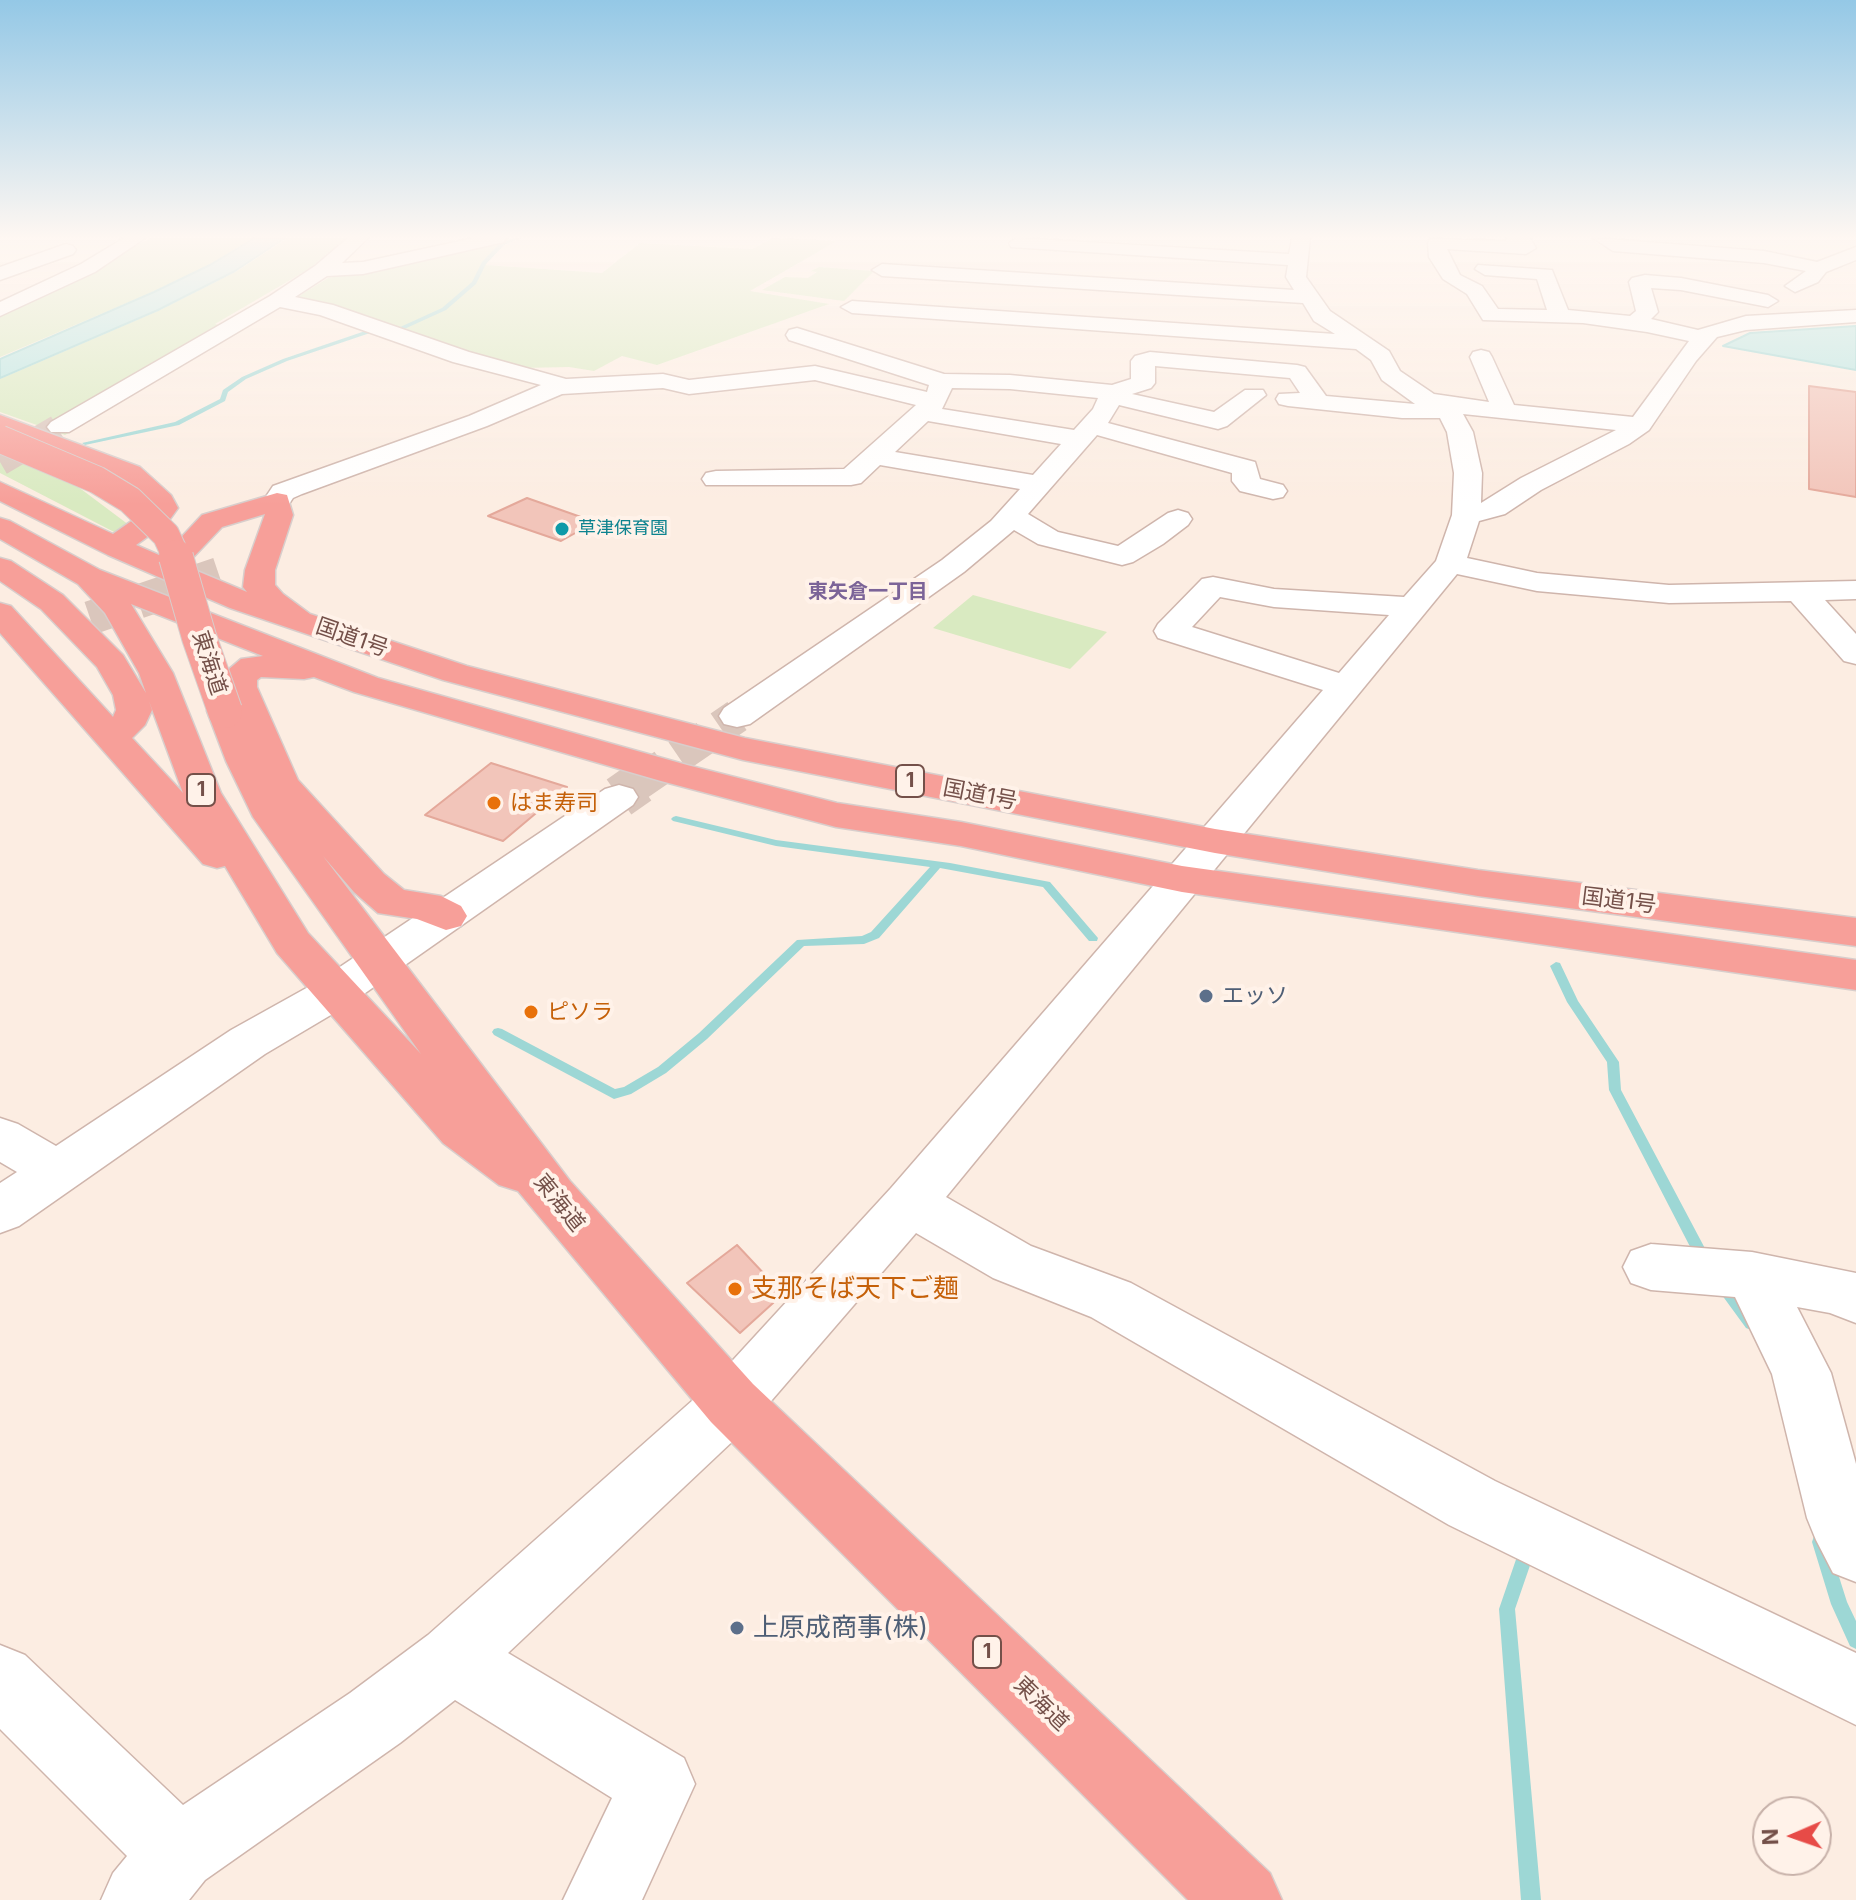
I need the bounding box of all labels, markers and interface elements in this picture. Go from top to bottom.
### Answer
place label: 草津保育園 [578,518,668,540]
marker: 草津保育園 [553,520,571,538]
district label: 東矢倉一丁目 [808,580,928,604]
street label: 国道1号 [312,613,392,663]
street label: 東海道 [186,628,232,698]
road number: 1 [896,765,924,797]
road number: 1 [187,774,215,806]
street label: 国道1号 [941,775,1019,815]
place label: はま寿司 [510,790,598,816]
marker: はま寿司 [485,794,503,812]
street label: 国道1号 [1580,883,1658,919]
place label: エッソ [1222,983,1288,1009]
marker: エッソ [1197,987,1215,1005]
place label: ピソラ [547,999,613,1025]
marker: ピソラ [522,1003,540,1021]
street label: 東海道 [528,1169,590,1237]
place label: 支那そば天下ご麺 [751,1273,959,1305]
marker: 支那そば天下ご麺 [726,1280,744,1298]
place label: 上原成商事(株) [753,1612,928,1644]
marker: 上原成商事(株) [728,1619,746,1637]
road number: 1 [973,1636,1001,1668]
street label: 東海道 [1008,1672,1074,1736]
north arrow [1752,1796,1832,1876]
text: N [1757,1828,1783,1846]

